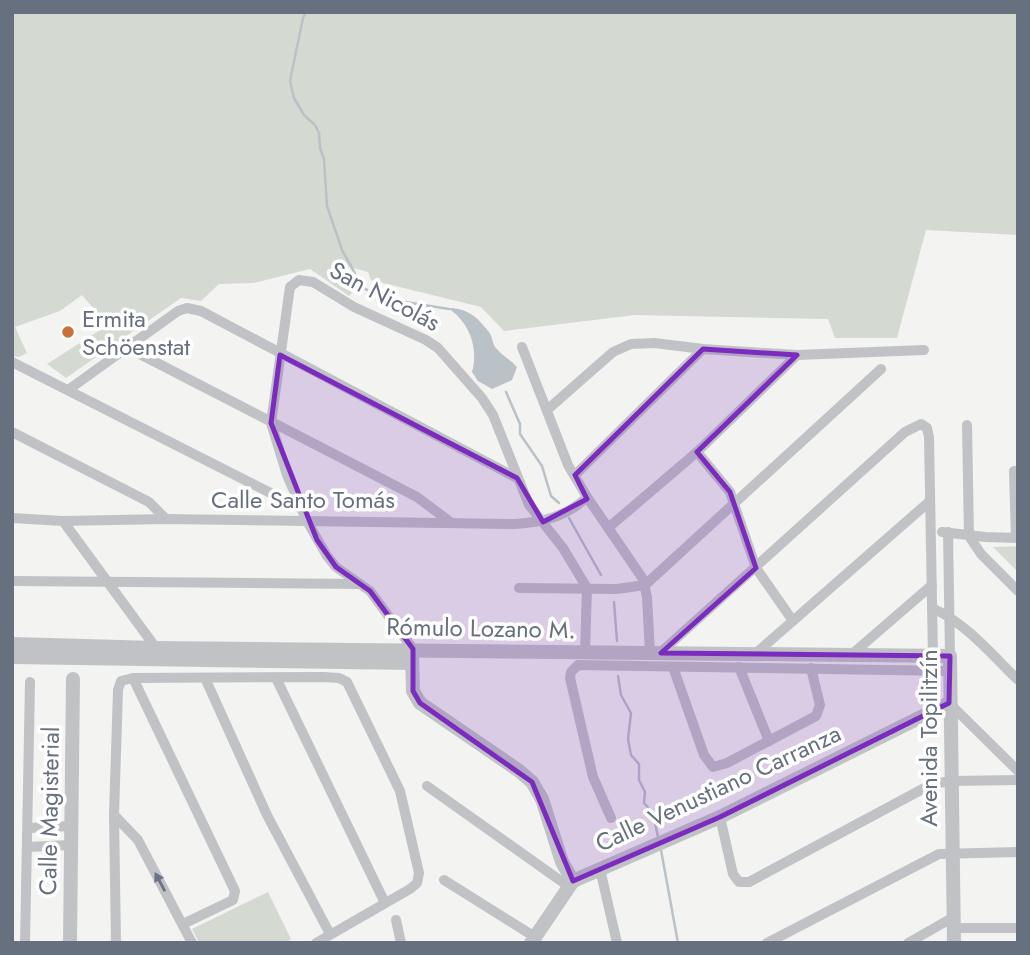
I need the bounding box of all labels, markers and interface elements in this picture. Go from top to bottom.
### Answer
street label: San Nicolás [323,252,447,340]
place label: Ermita Schöenstat [82,301,190,364]
marker: Ermita Schöenstat [60,324,76,340]
street label: Calle Santo Tomás [211,482,395,517]
street label: Rómulo Lozano M. [386,609,576,647]
street label: Avenida Topilitzín [911,649,946,827]
street label: Calle Venustiano Carranza [589,716,847,860]
street label: Calle Magisterial [30,726,68,896]
one-way arrow [154,873,166,892]

